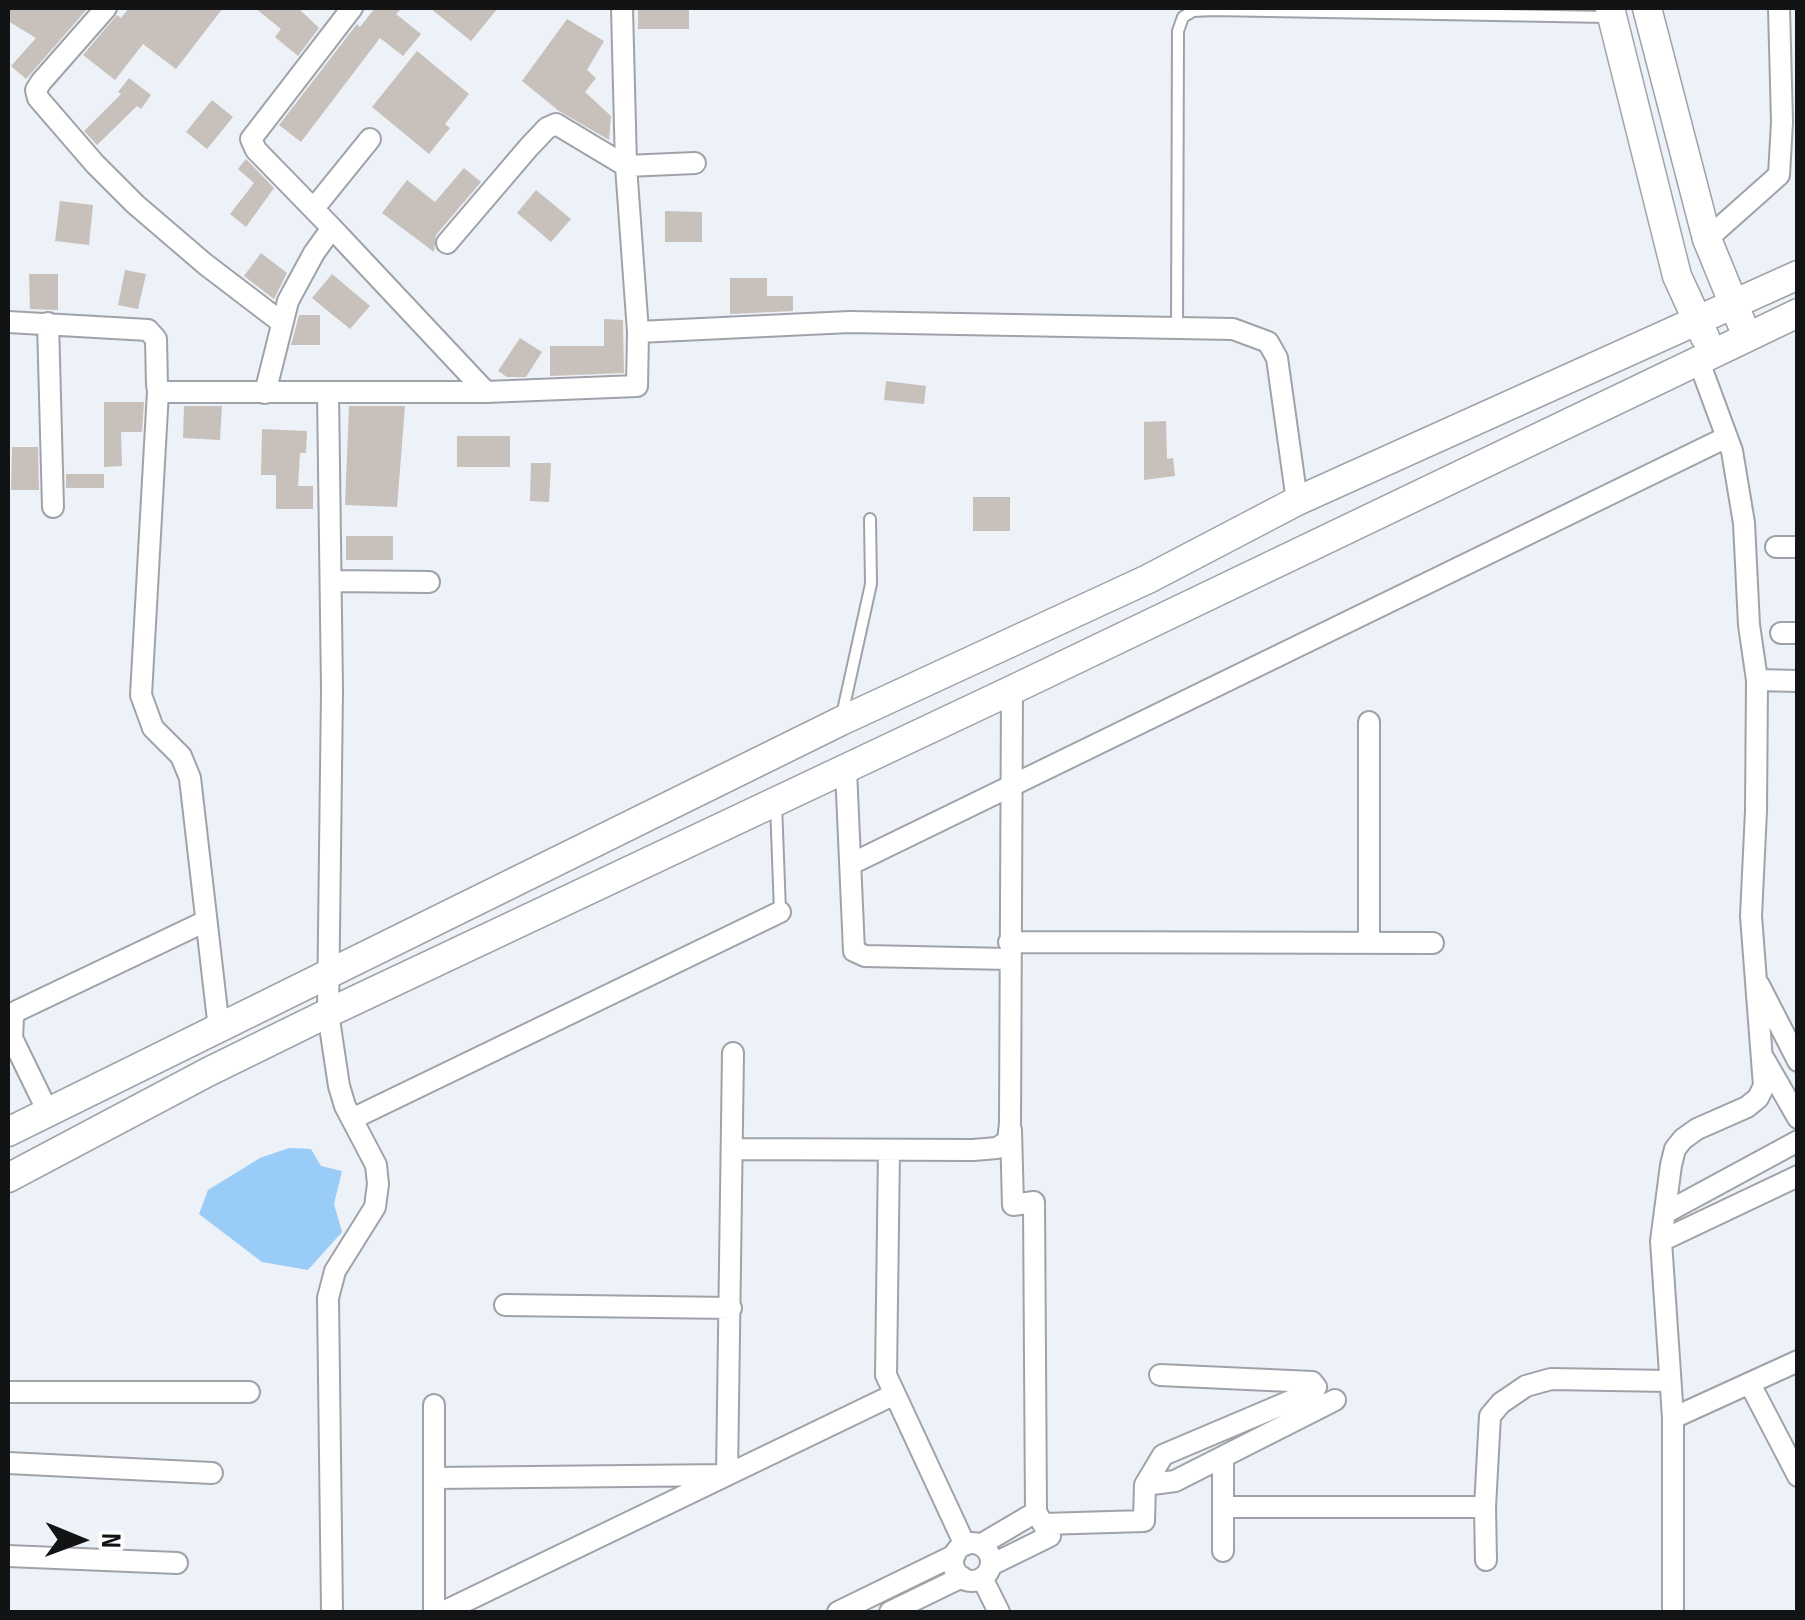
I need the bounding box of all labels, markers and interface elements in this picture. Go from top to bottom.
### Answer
north arrow [30,1490,130,1590]
text: N [94,1533,127,1548]

